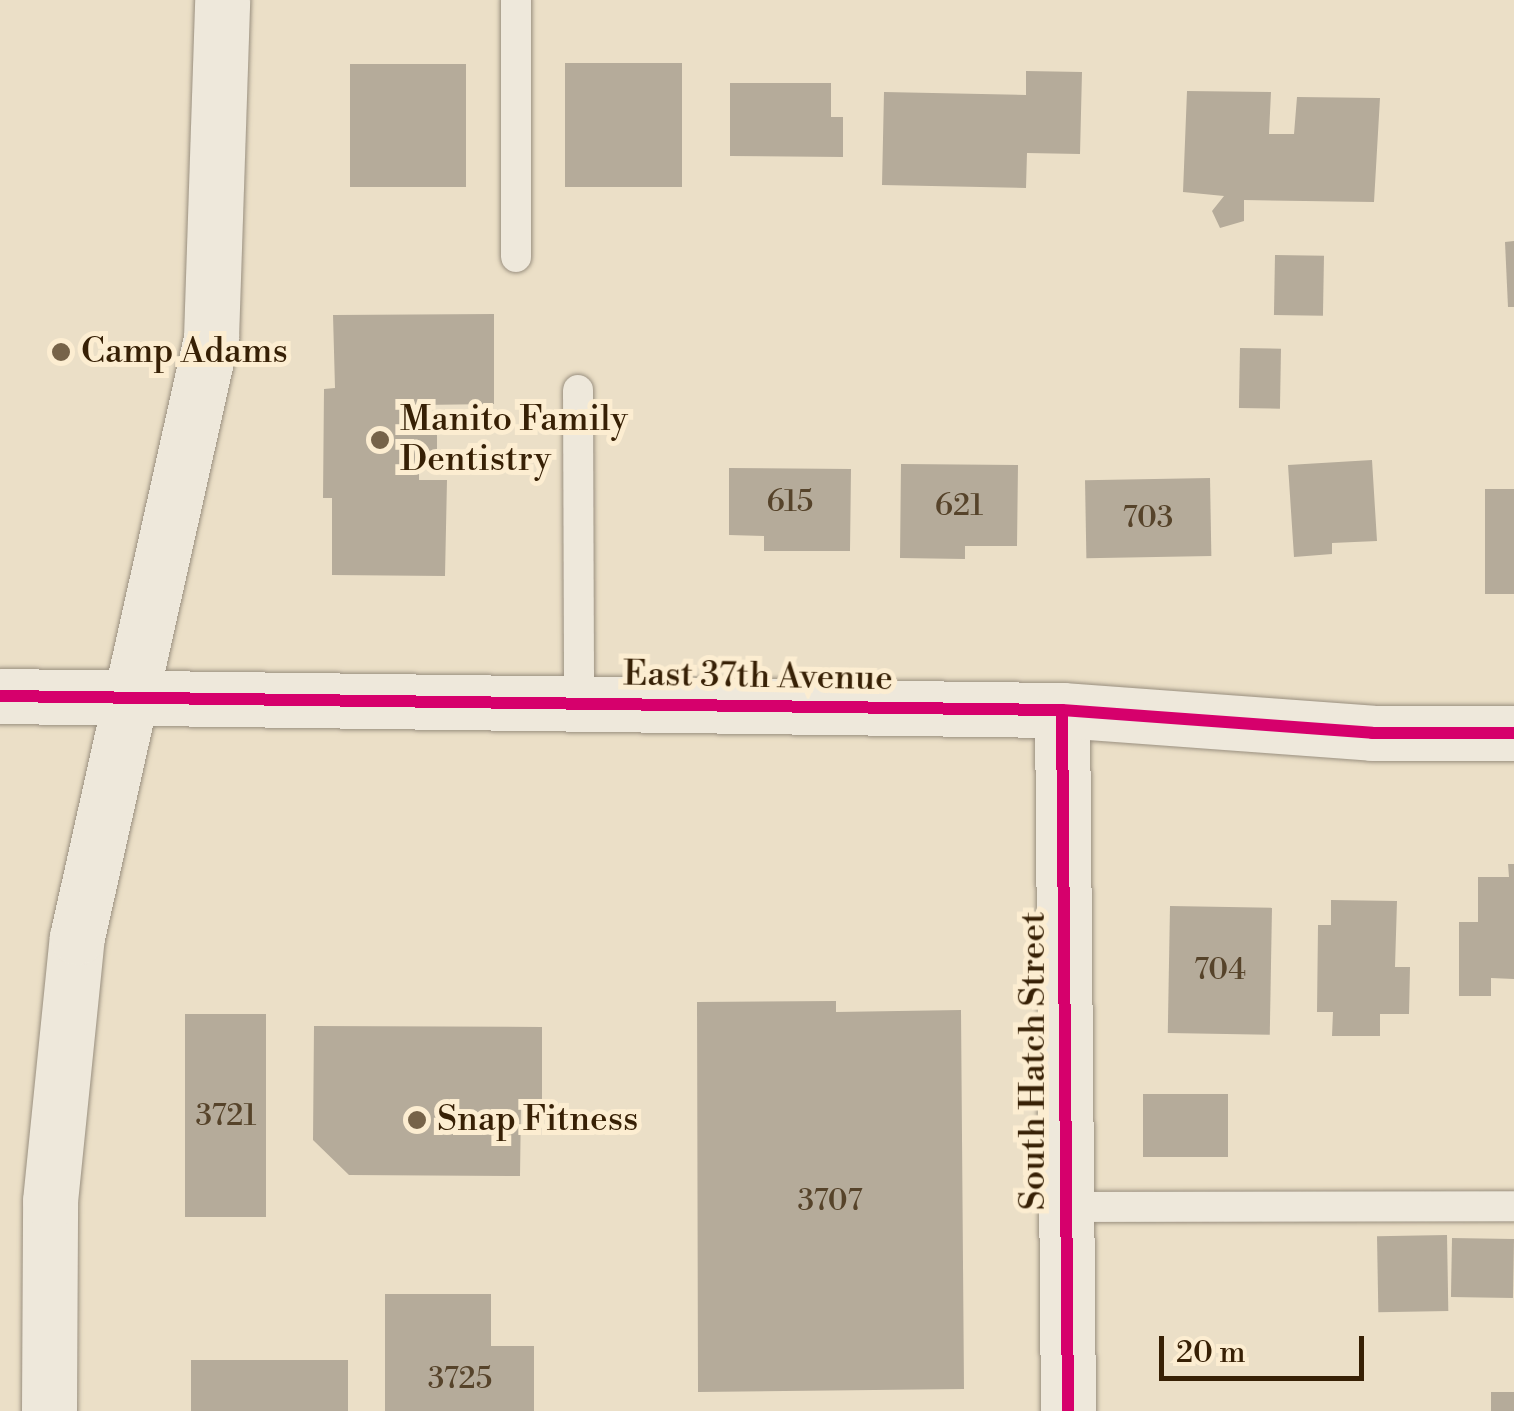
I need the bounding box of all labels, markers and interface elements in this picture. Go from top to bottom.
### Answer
place label: Camp Adams [81,331,288,373]
marker: Camp Adams [50,341,72,363]
place label: Manito Family Dentistry [400,399,628,481]
marker: Manito Family Dentistry [369,429,391,451]
house number: 615 [767,484,813,520]
house number: 621 [935,488,983,524]
house number: 703 [1123,500,1173,536]
street label: East 37th Avenue [623,654,893,700]
street label: South Hatch Street [1013,912,1055,1210]
house number: 704 [1194,952,1246,988]
house number: 3721 [195,1098,257,1134]
place label: Snap Fitness [437,1099,638,1141]
marker: Snap Fitness [406,1109,428,1131]
house number: 3707 [797,1183,863,1219]
scale bar [1164,1316,1369,1378]
text: 20 m [1176,1334,1245,1372]
house number: 3725 [428,1361,492,1397]

